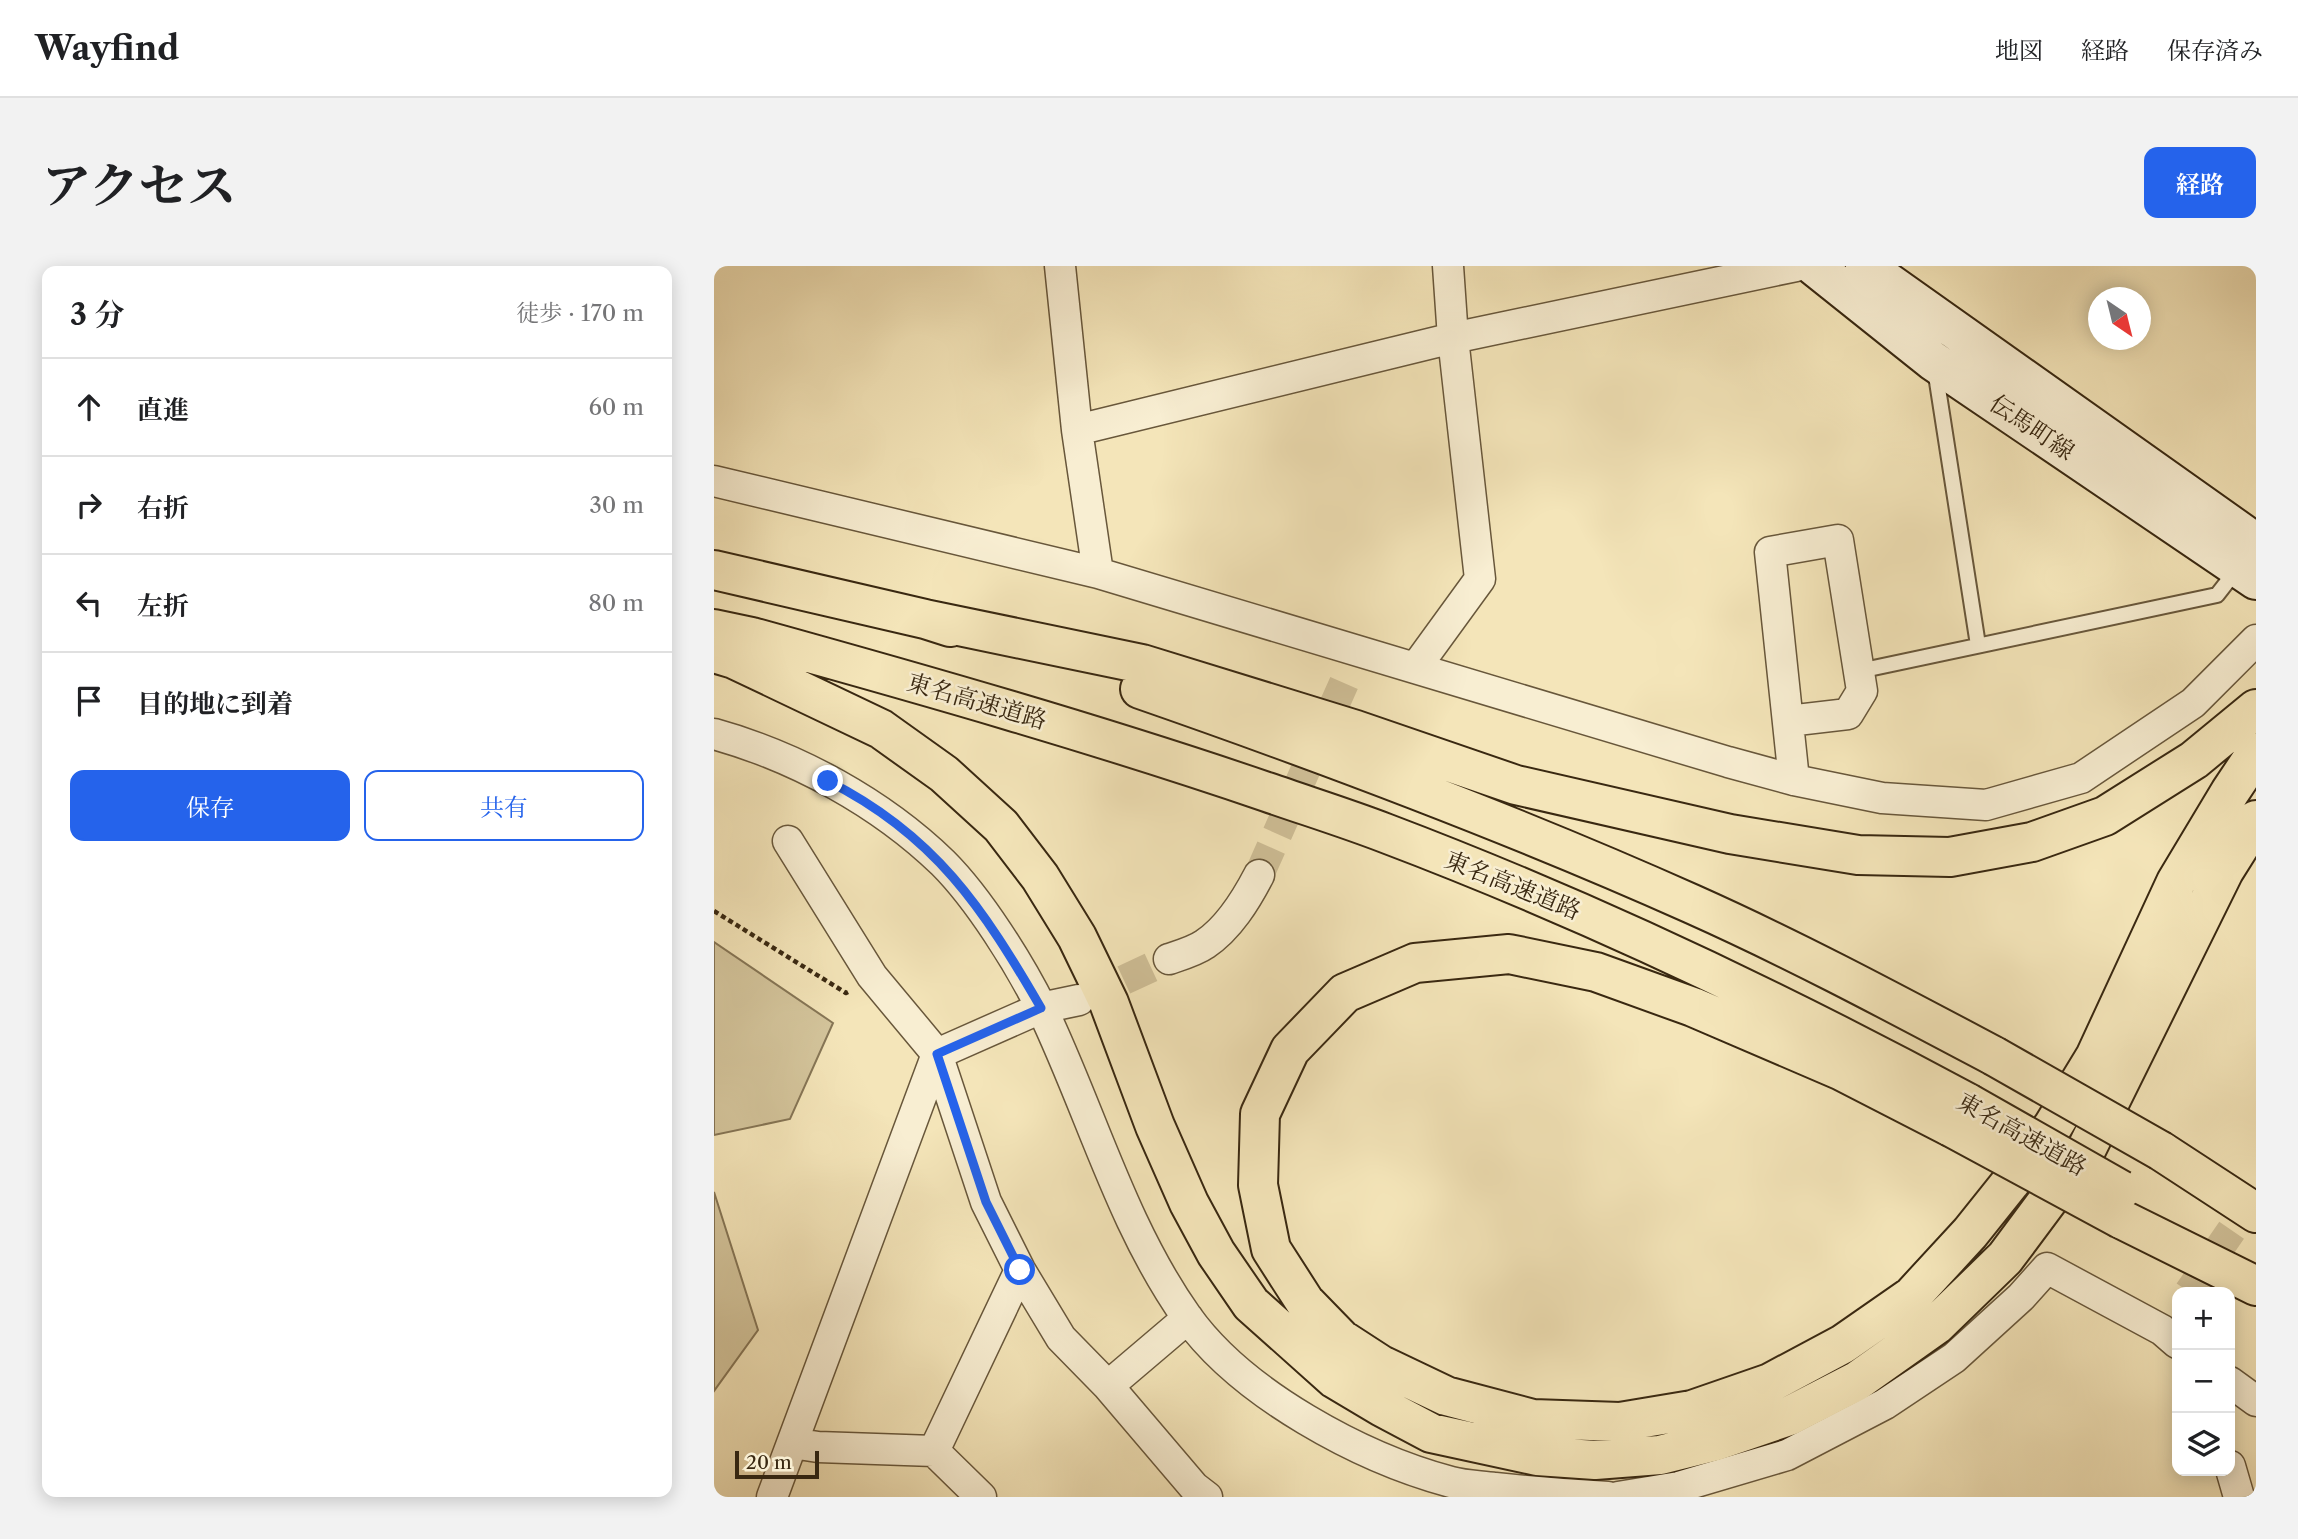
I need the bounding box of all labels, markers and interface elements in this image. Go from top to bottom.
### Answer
text: Wayfind [35,28,179,69]
text: 地図 [1995,36,2043,65]
text: 経路 [2081,36,2129,65]
text: 保存済み [2167,36,2263,65]
button: 経路 [2144,147,2256,218]
text: アクセス [42,155,237,216]
north arrow [2088,287,2151,350]
text: 3 分 [70,296,124,333]
text: 徒歩 · 170 m [516,299,644,327]
icon: ahead [70,388,108,426]
street label: 伝馬町線 [1984,388,2080,466]
text: 60 m [588,393,644,421]
text: 直進 [137,394,189,426]
icon: right [70,486,108,524]
text: 30 m [589,491,644,519]
text: 右折 [137,492,189,524]
icon: left [70,584,108,622]
text: 80 m [588,589,644,617]
text: 左折 [137,590,189,622]
street label: 東名高速道路 [904,667,1050,735]
icon: arrive [70,682,108,720]
text: 目的地に到着 [137,688,293,720]
route end [812,765,843,796]
button: 保存 [70,770,350,841]
button: 共有 [364,770,644,841]
street label: 東名高速道路 [1441,845,1585,925]
street label: 東名高速道路 [1952,1086,2092,1182]
route start [1004,1254,1035,1285]
map controls [2172,1287,2235,1476]
button: + [2172,1287,2235,1350]
button: − [2172,1350,2235,1413]
button: layers [2172,1413,2235,1476]
scale bar [735,1448,819,1480]
text: 20 m [746,1451,792,1474]

